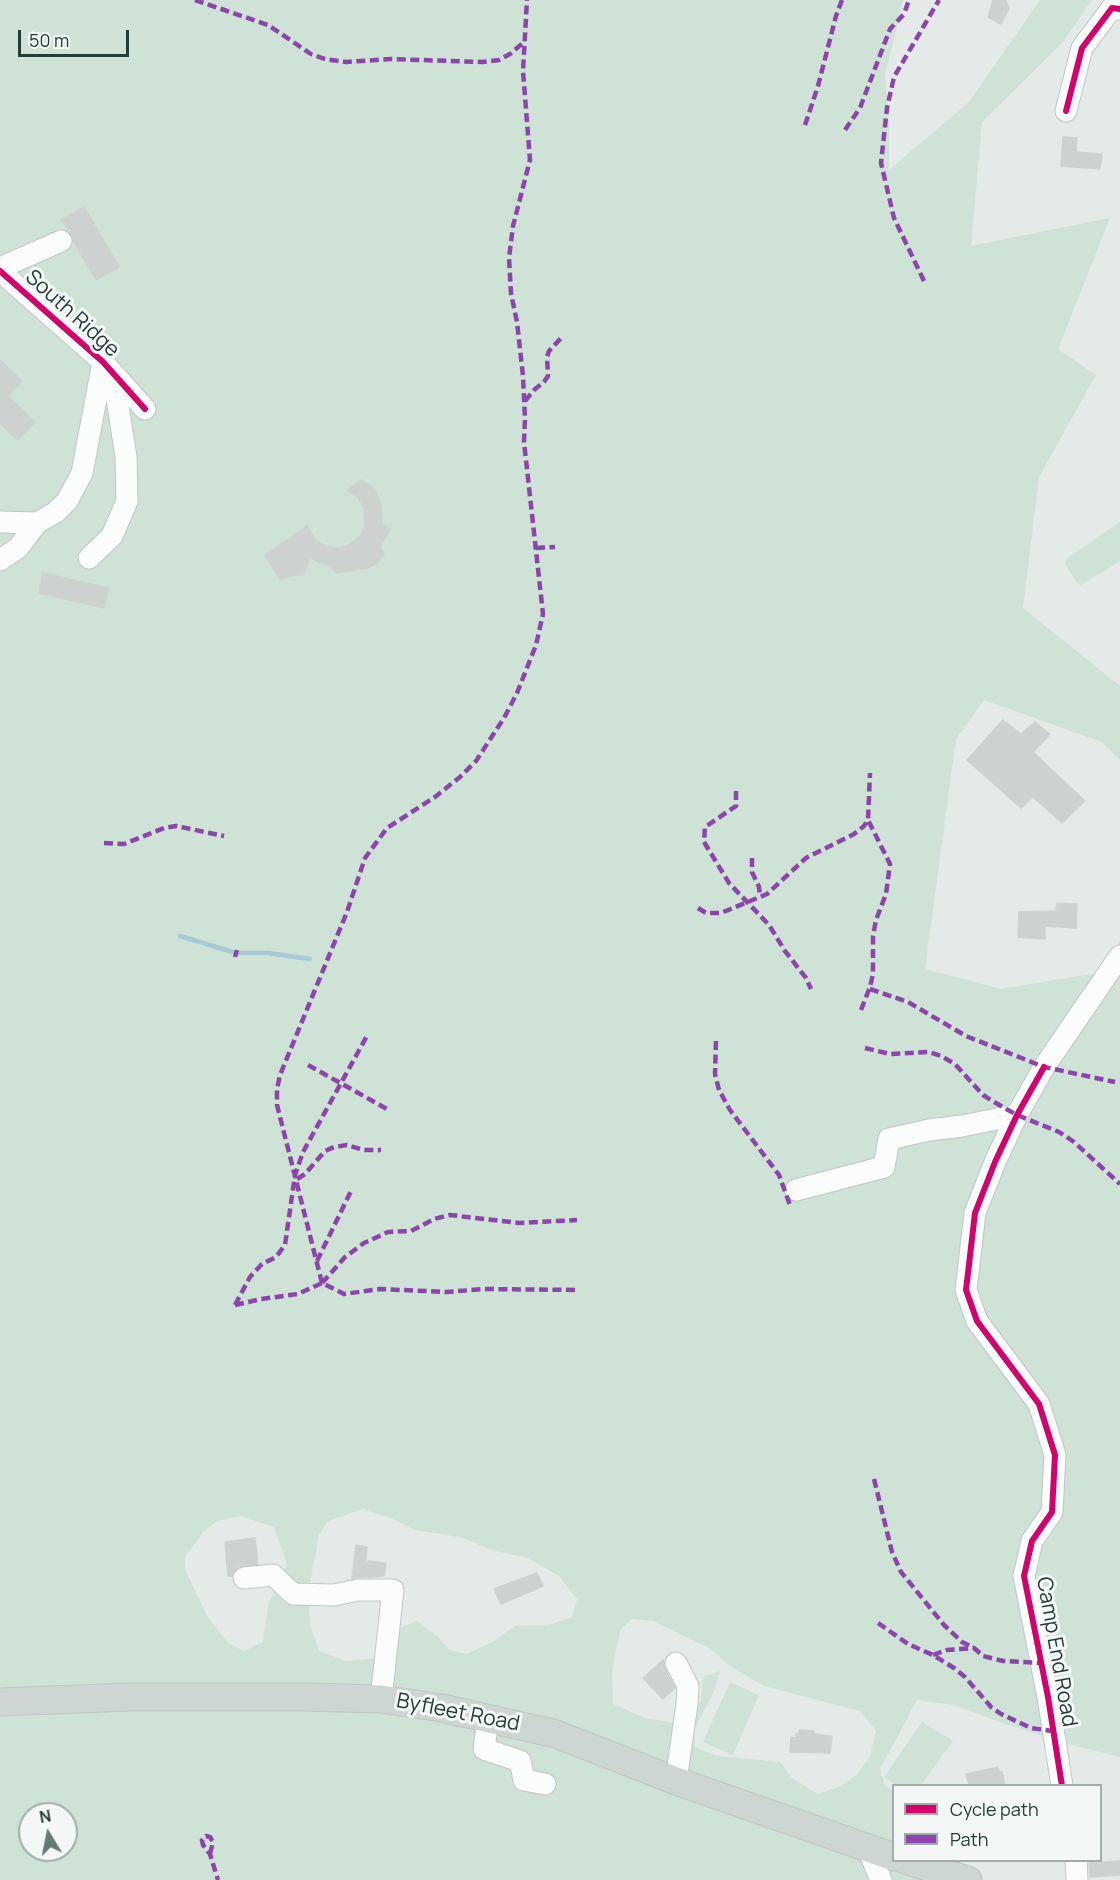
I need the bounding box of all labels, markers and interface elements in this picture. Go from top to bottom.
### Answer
scale bar [21,18,132,56]
text: 50 m [29,28,69,52]
street label: South Ridge [20,265,124,363]
street label: Camp End Road [1030,1575,1082,1729]
street label: Byfleet Road [394,1689,522,1737]
legend [892,1784,1102,1862]
text: Cycle path [950,1797,1039,1821]
north arrow [18,1802,78,1862]
text: N [38,1804,53,1828]
text: Path [950,1827,988,1851]

